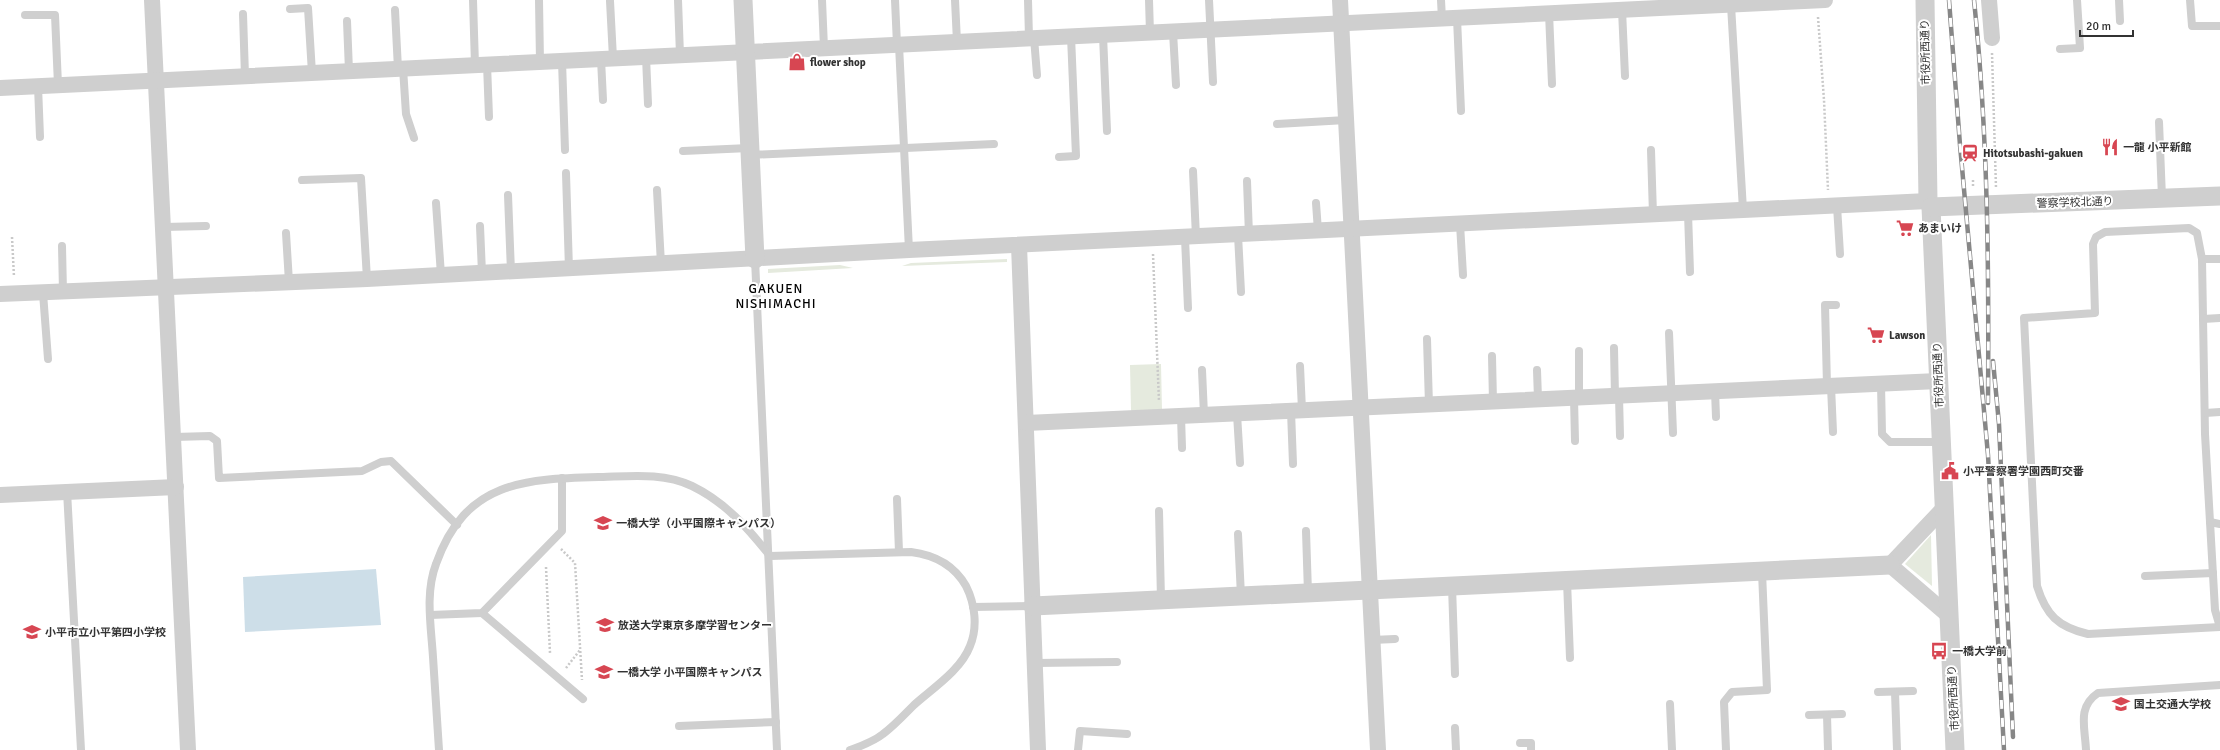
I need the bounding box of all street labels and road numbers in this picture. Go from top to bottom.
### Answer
street label: 市役所西通り [1918,19,1933,85]
street label: 警察学校北通り [2036,195,2114,210]
street label: 市役所西通り [1931,342,1946,408]
street label: 市役所西通り [1945,665,1962,731]

